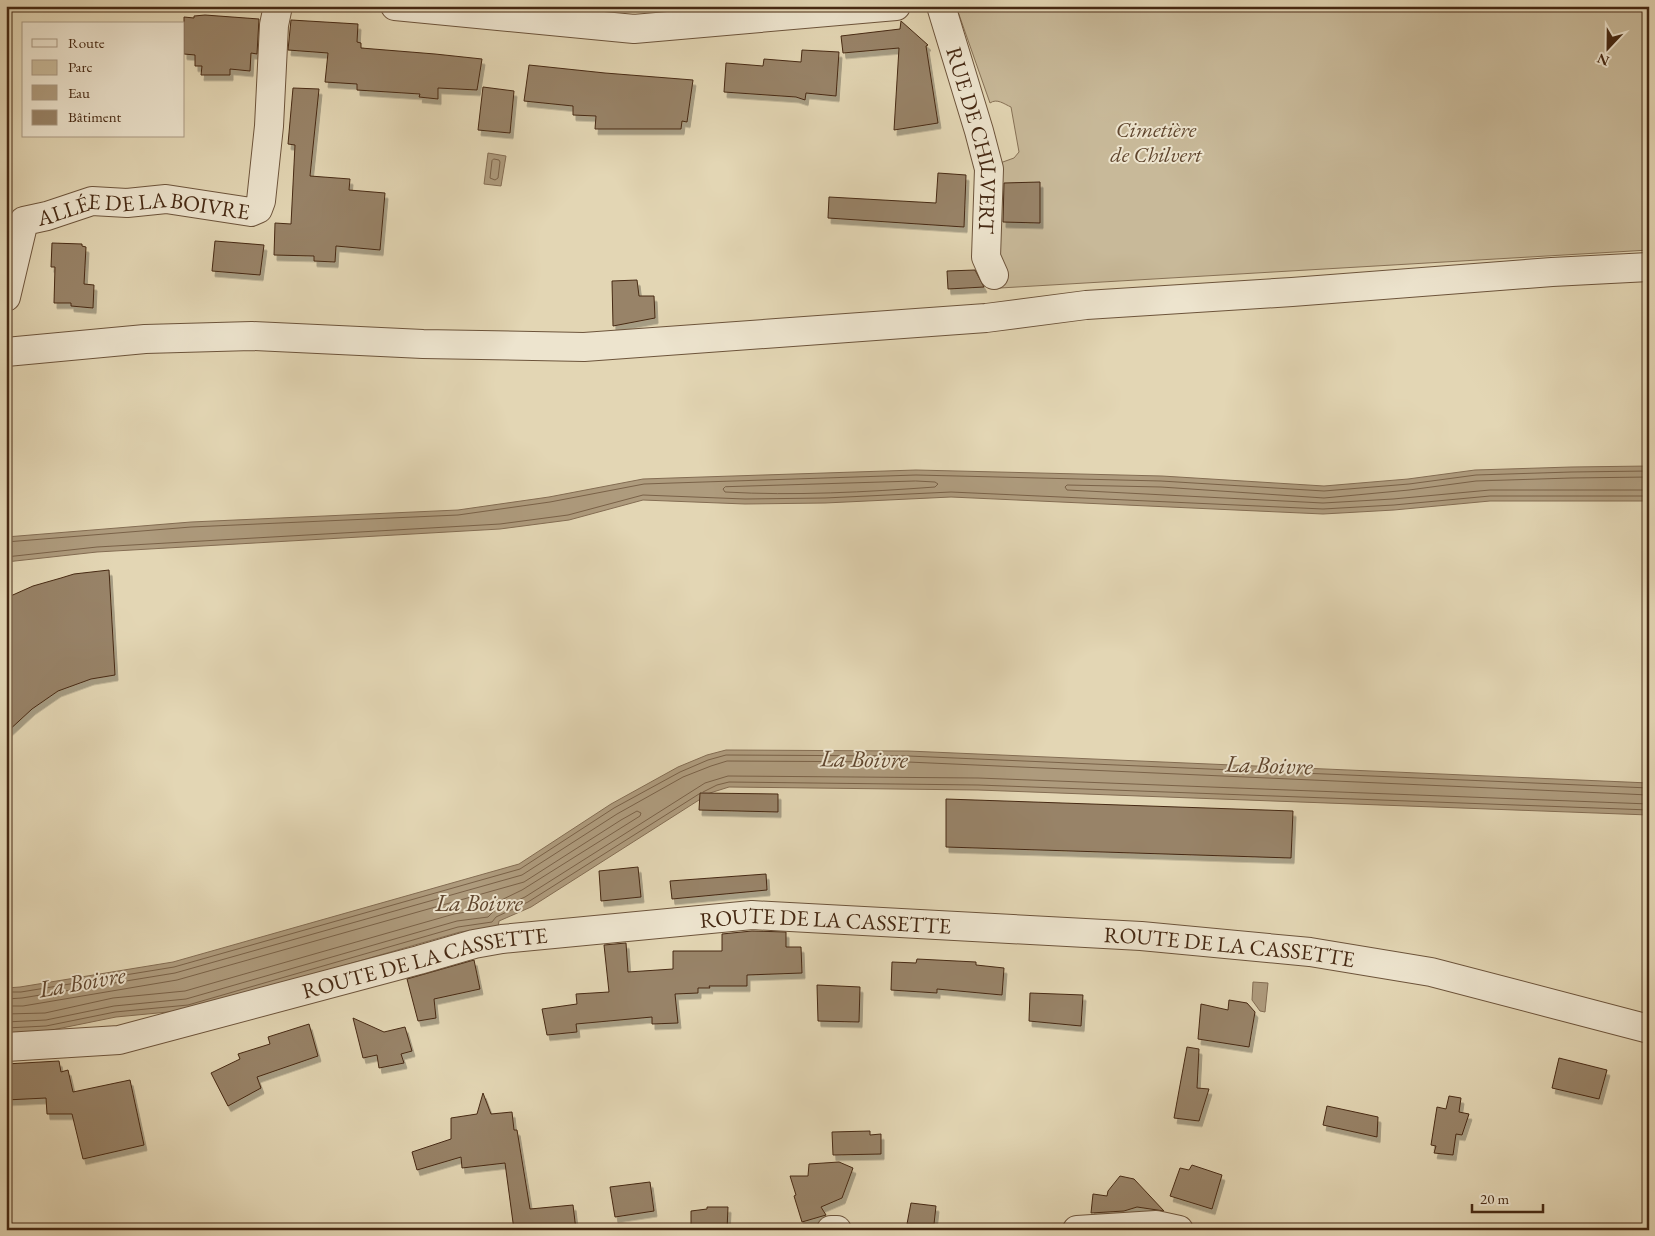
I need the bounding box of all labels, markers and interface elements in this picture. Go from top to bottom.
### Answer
legend [22,22,185,138]
north arrow [1582,22,1632,72]
text: Route [68,33,105,52]
street label: RUE DE CHILVERT [939,43,1003,234]
text: N [1594,49,1612,71]
text: Parc [68,57,93,76]
text: Eau [68,83,90,102]
text: Bâtiment [68,107,122,126]
park label: Cimetière de Chilvert [1110,115,1203,169]
street label: ALLÉE DE LA BOIVRE [34,185,252,233]
water label: La Boivre [819,742,909,775]
water label: La Boivre [1224,747,1314,782]
water label: La Boivre [434,887,524,918]
street label: ROUTE DE LA CASSETTE [698,901,952,941]
street label: ROUTE DE LA CASSETTE [1103,920,1357,974]
street label: ROUTE DE LA CASSETTE [299,921,549,1006]
water label: La Boivre [35,958,129,1005]
scale bar [1472,1181,1544,1213]
text: 20 m [1480,1189,1509,1208]

